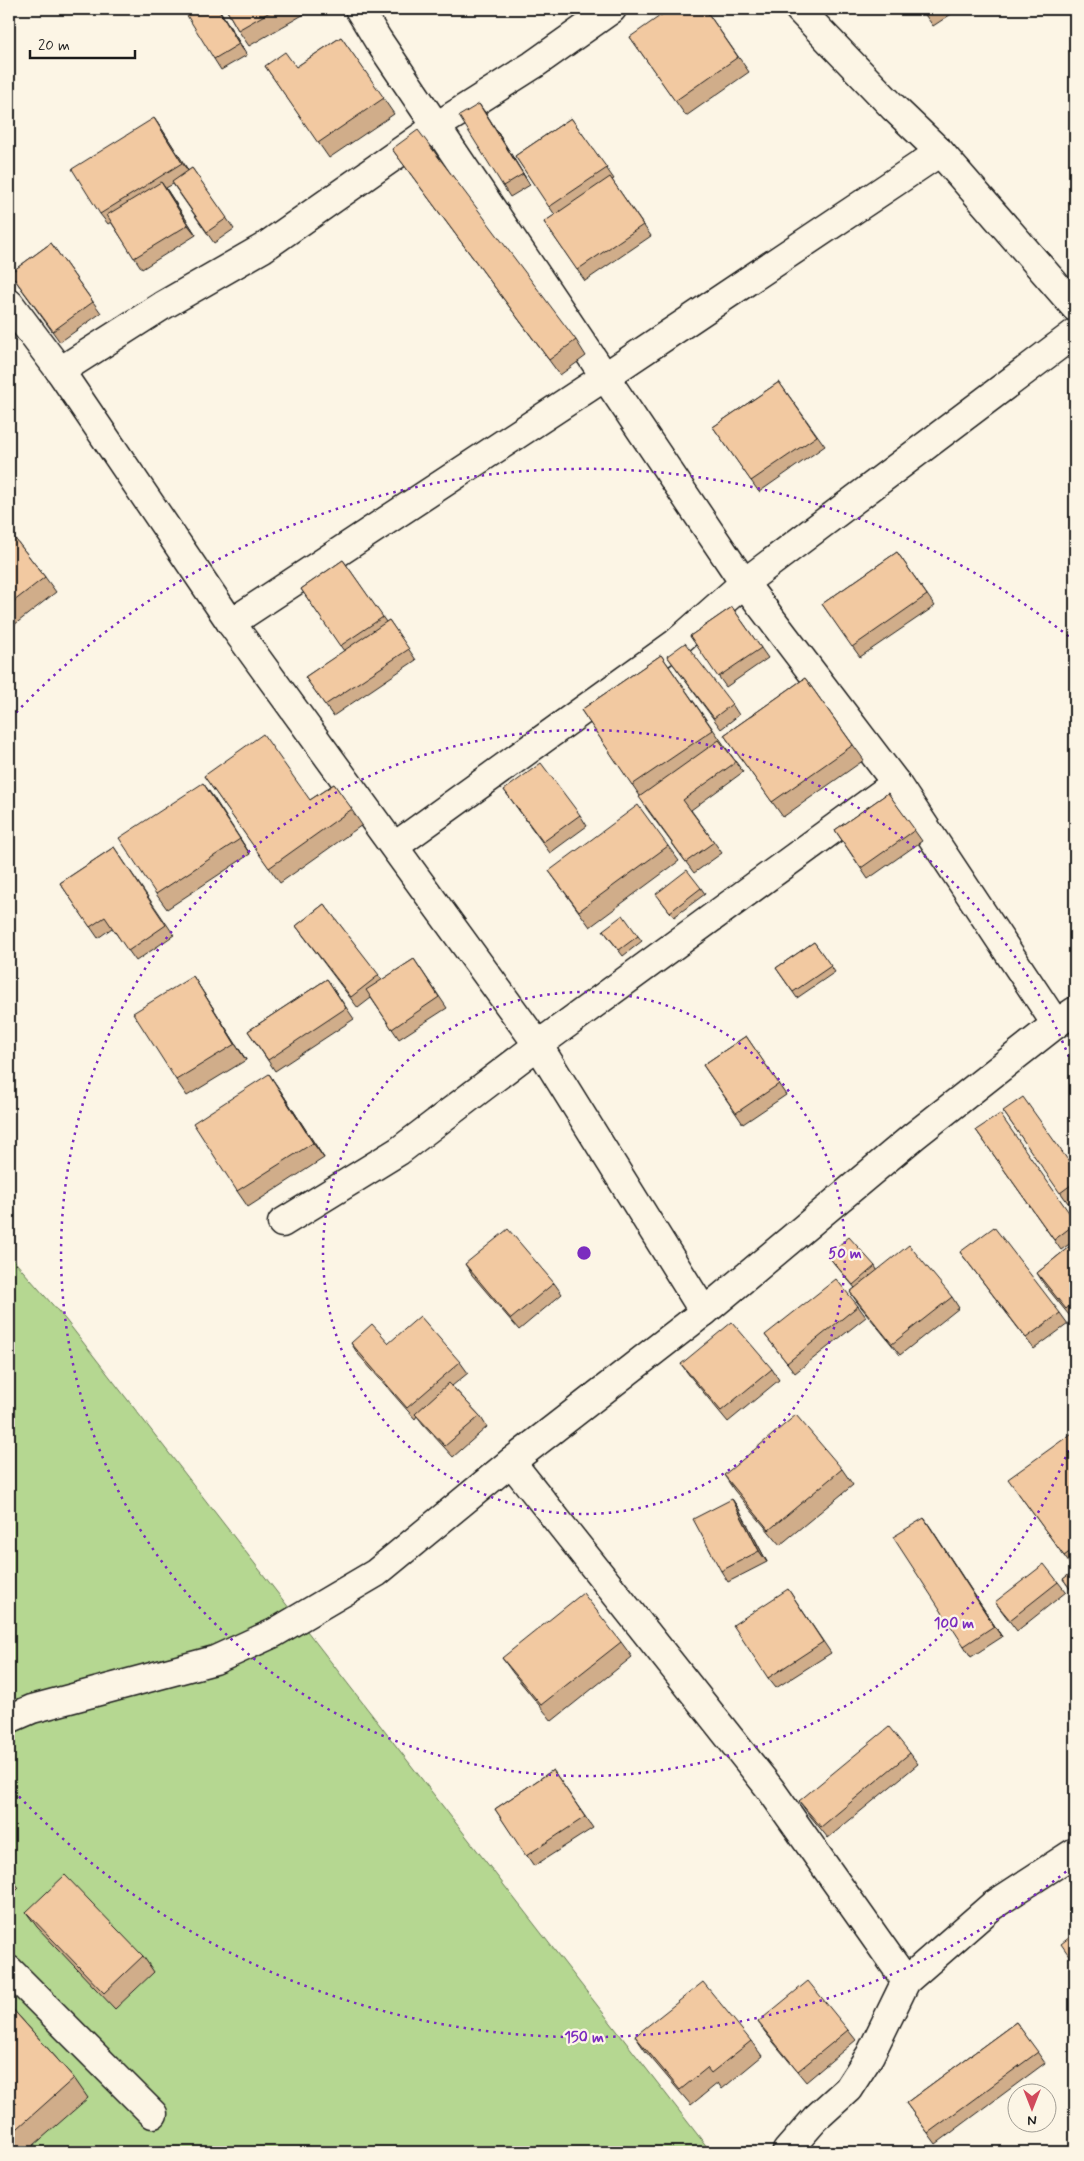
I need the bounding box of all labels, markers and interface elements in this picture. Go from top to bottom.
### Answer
scale bar [30,28,135,60]
text: 20 m [38,36,70,56]
centre of rings [575,1244,593,1262]
text: 50 m [828,1244,862,1264]
text: 100 m [934,1614,974,1634]
text: 150 m [564,2028,604,2048]
north arrow [1006,2084,1056,2134]
text: N [1027,2111,1037,2129]

